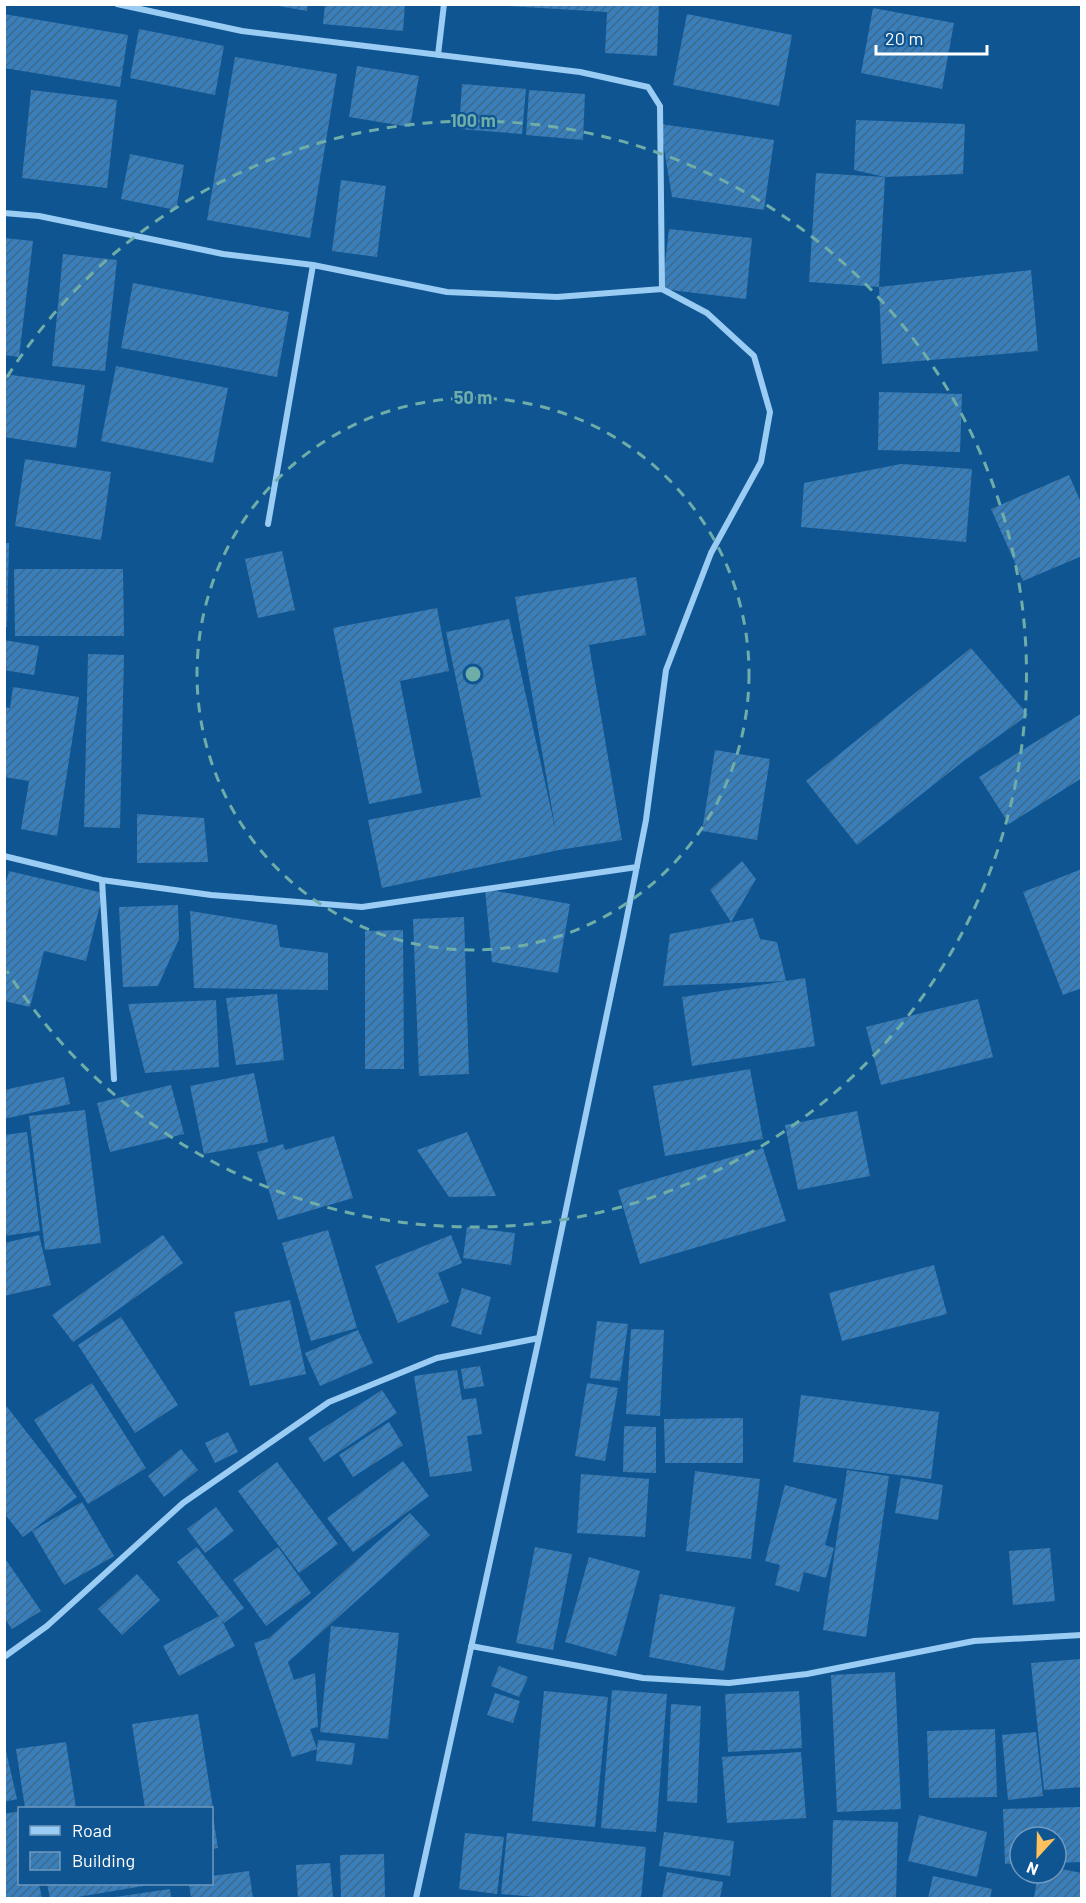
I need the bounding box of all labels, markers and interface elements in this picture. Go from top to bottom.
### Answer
scale bar [876,18,987,56]
text: 20 m [885,27,923,49]
text: 100 m [450,109,496,131]
text: 50 m [454,386,492,408]
centre of rings [463,664,483,684]
legend [18,1807,213,1885]
text: Road [72,1819,112,1841]
north arrow [1008,1825,1068,1885]
text: Building [72,1849,135,1871]
text: N [1024,1859,1041,1880]

